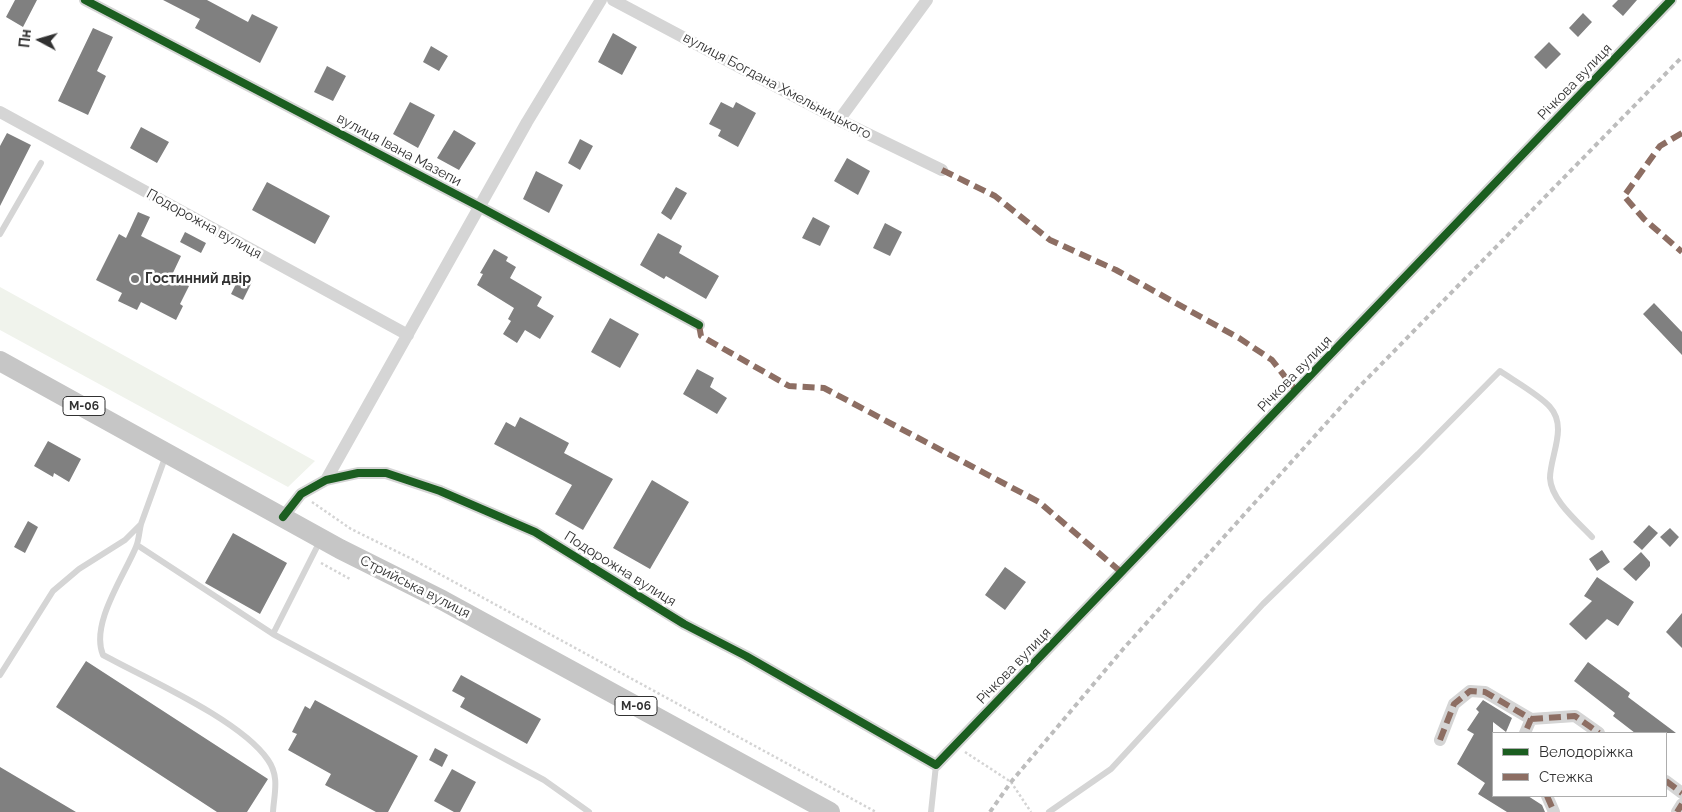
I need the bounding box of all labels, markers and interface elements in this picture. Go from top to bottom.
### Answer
north arrow [15,15,65,65]
text: Пн [16,28,34,49]
street label: вулиця Богдана Хмельницького [680,29,874,143]
street label: Річкова вулиця [1534,40,1616,124]
street label: вулиця Івана Мазепи [334,110,464,190]
street label: Подорожна вулиця [144,185,264,263]
place label: Гостинний двір [145,271,251,287]
marker: Гостинний двір [129,273,141,285]
street label: Річкова вулиця [1254,332,1336,416]
road number: М-06 [63,396,105,416]
street label: Подорожна вулиця [561,528,679,610]
street label: Стрийська вулиця [357,552,473,622]
street label: Річкова вулиця [973,624,1055,708]
road number: М-06 [615,696,657,716]
legend [1492,732,1667,797]
text: Велодоріжка [1539,743,1633,761]
text: Стежка [1539,768,1593,786]

